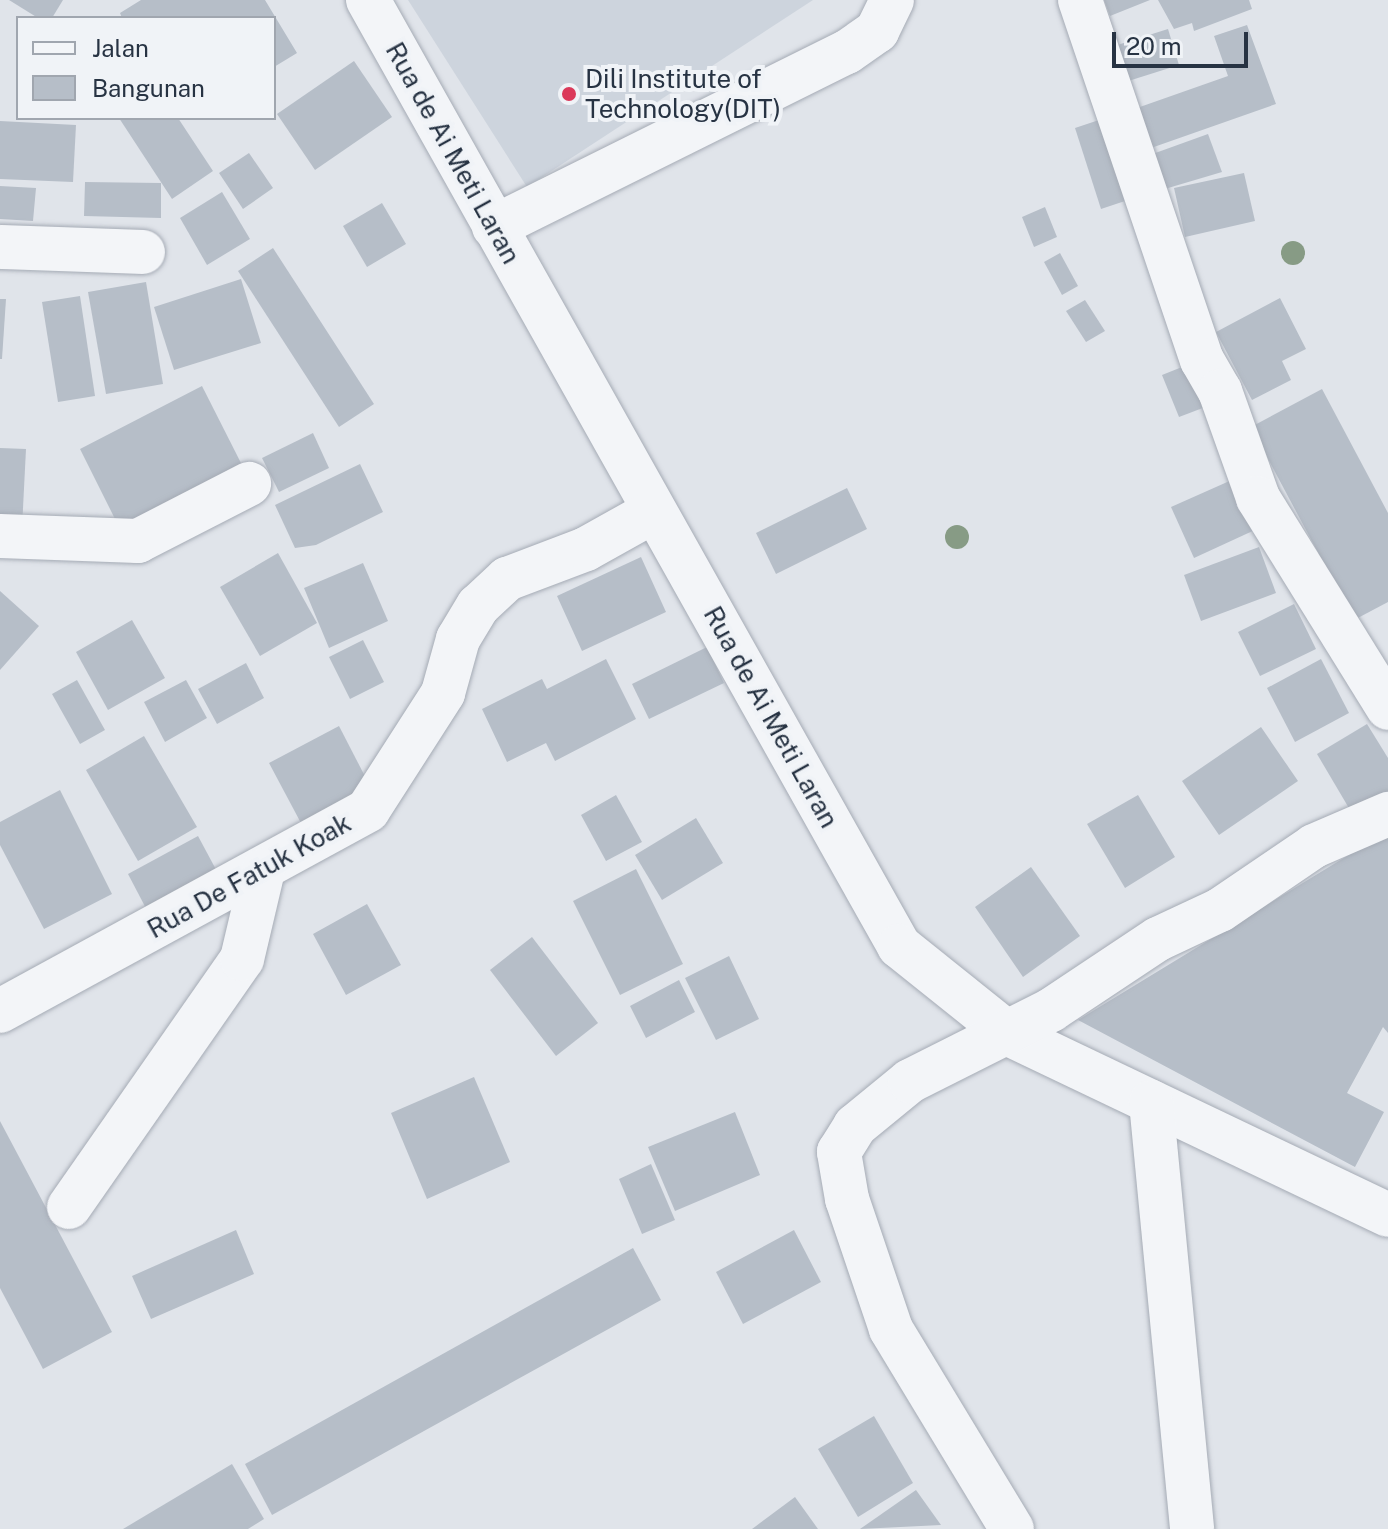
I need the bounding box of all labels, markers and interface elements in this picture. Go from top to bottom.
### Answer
legend [16,16,276,120]
scale bar [1116,16,1252,66]
text: 20 m [1126,32,1182,60]
text: Jalan [92,34,149,62]
street label: Rua de Ai Meti Laran [379,37,527,269]
place label: Dili Institute of Technology(DIT) [585,63,781,124]
text: Bangunan [92,74,205,102]
marker: Dili Institute of Technology(DIT) [560,85,578,103]
street label: Rua de Ai Meti Laran [697,601,845,833]
street label: Rua De Fatuk Koak [142,807,356,945]

